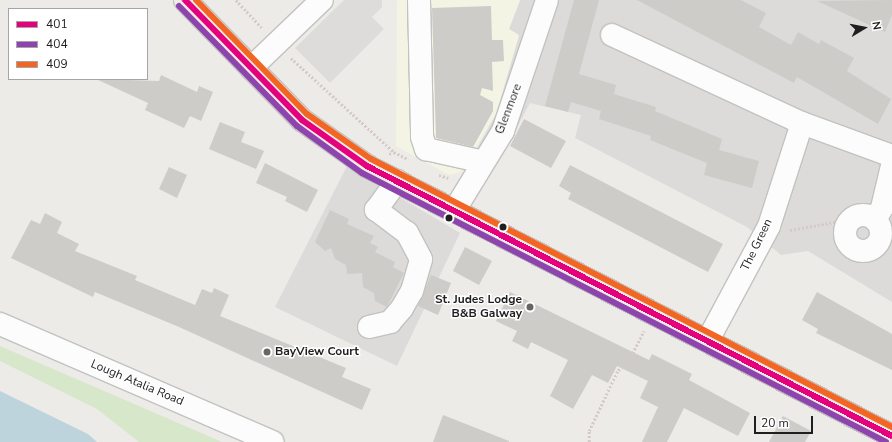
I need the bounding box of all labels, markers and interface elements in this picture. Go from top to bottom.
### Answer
legend [8,8,148,80]
north arrow [844,8,884,48]
text: 401 [46,16,68,32]
text: N [868,20,884,31]
text: 404 [46,36,68,52]
text: 409 [46,56,68,72]
street label: Glenmore [493,82,525,136]
unlabelled marker [444,213,454,223]
street label: The Green [738,217,776,273]
unlabelled marker [498,222,508,232]
place label: St. Judes Lodge B&B Galway [435,293,522,321]
marker: St. Judes Lodge B&B Galway [525,302,535,312]
place label: BayView Court [275,345,359,359]
marker: BayView Court [262,347,272,357]
street label: Lough Atalia Road [88,357,186,409]
scale bar [756,408,815,434]
text: 20 m [761,415,789,431]

